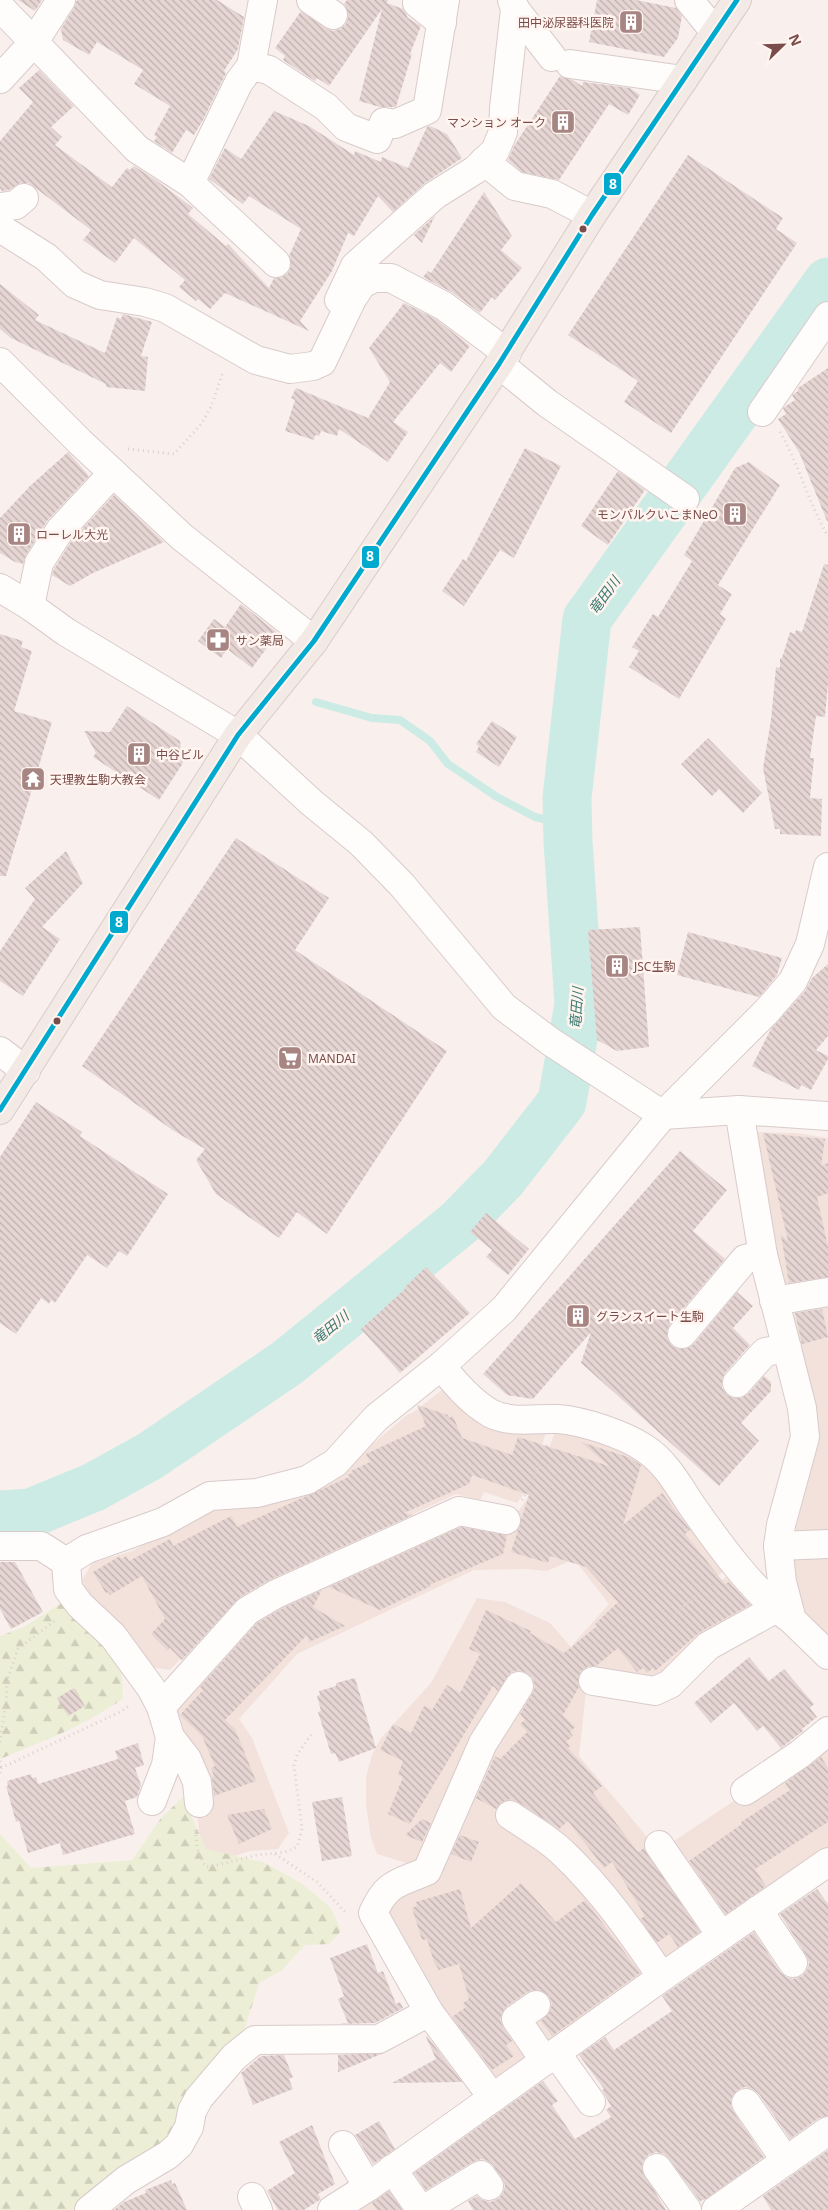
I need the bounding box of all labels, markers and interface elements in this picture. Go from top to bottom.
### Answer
building icon: 田中泌尿器科医院 [618,9,644,35]
place label: 田中泌尿器科医院 [518,14,614,31]
north arrow [758,20,808,70]
text: N [784,31,806,49]
building icon: マンション オーク [550,109,576,135]
place label: マンション オーク [447,114,546,131]
line badge: 8 [603,172,622,196]
text: 8 [609,174,617,193]
unlabelled marker [578,224,588,234]
building icon: モンパルクいこまNeO [722,501,748,527]
place label: モンパルクいこまNeO [597,506,718,523]
building icon: ローレル大光 [6,521,32,547]
place label: ローレル大光 [36,526,108,543]
line badge: 8 [361,545,380,569]
text: 8 [366,546,374,565]
water label: 竜田川 [584,571,625,618]
pharmacy icon: サン薬局 [205,627,231,653]
place label: サン薬局 [236,632,284,649]
building icon: 中谷ビル [126,741,152,767]
place label: 中谷ビル [156,746,204,763]
temple icon: 天理教生駒大教会 [20,766,46,792]
place label: 天理教生駒大教会 [50,771,146,788]
line badge: 8 [109,910,129,934]
text: 8 [115,912,123,931]
building icon: JSC生駒 [604,953,630,979]
place label: JSC生駒 [633,958,675,975]
water label: 竜田川 [565,984,587,1030]
unlabelled marker [52,1016,62,1026]
supermarket icon: MANDAI [277,1045,303,1071]
place label: MANDAI [308,1050,356,1067]
building icon: グランスイート生駒 [565,1303,591,1329]
water label: 竜田川 [308,1305,354,1348]
place label: グランスイート生駒 [596,1308,704,1325]

